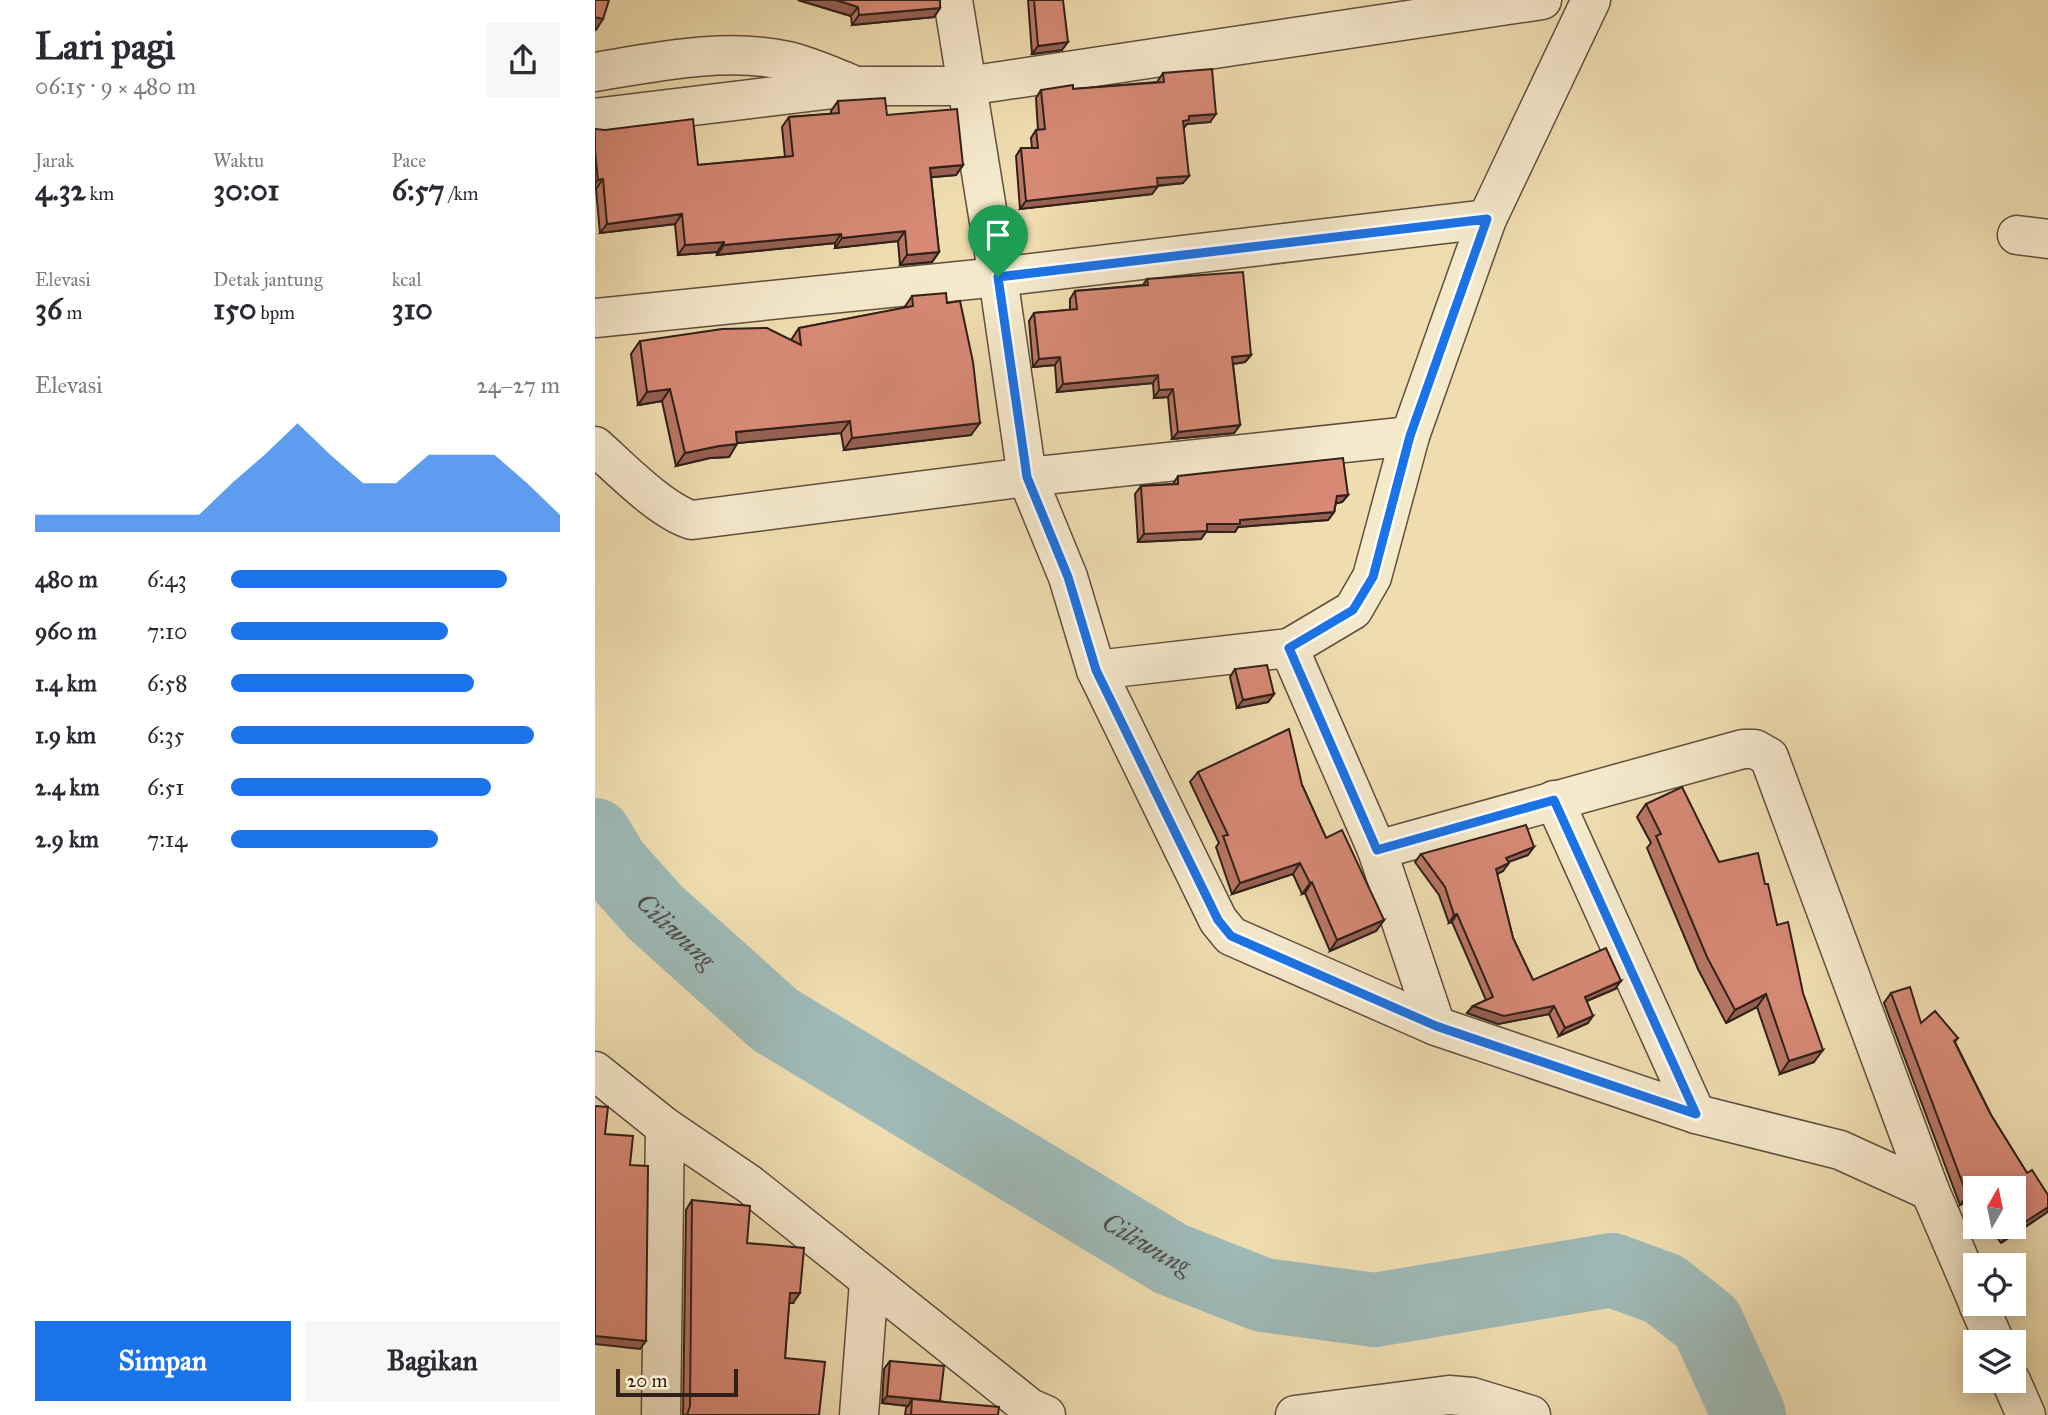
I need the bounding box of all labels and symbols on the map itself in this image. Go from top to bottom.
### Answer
pin [968,205,1028,277]
water label: Ciliwung [630,886,724,976]
north arrow [1963,1176,2027,1239]
water label: Ciliwung [1097,1205,1197,1282]
scale bar [616,1366,739,1398]

